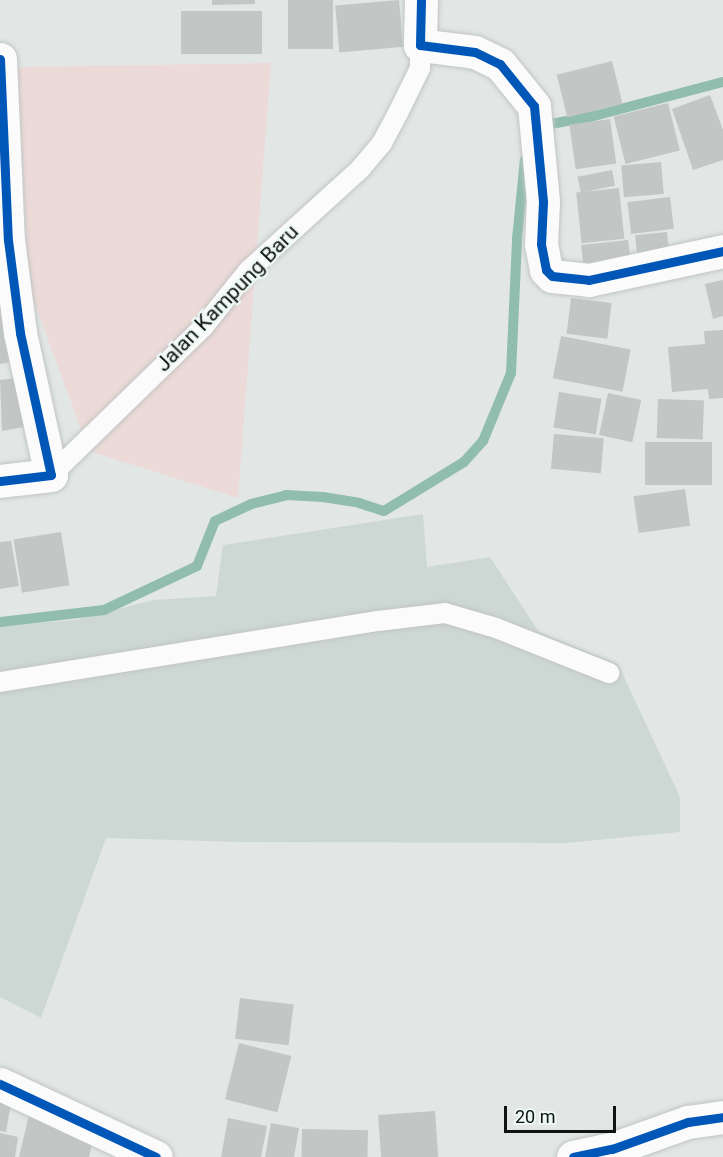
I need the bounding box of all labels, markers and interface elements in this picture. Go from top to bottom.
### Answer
street label: Jalan Kampung Baru [150,219,304,377]
scale bar [507,1094,620,1132]
text: 20 m [515,1106,555,1127]

